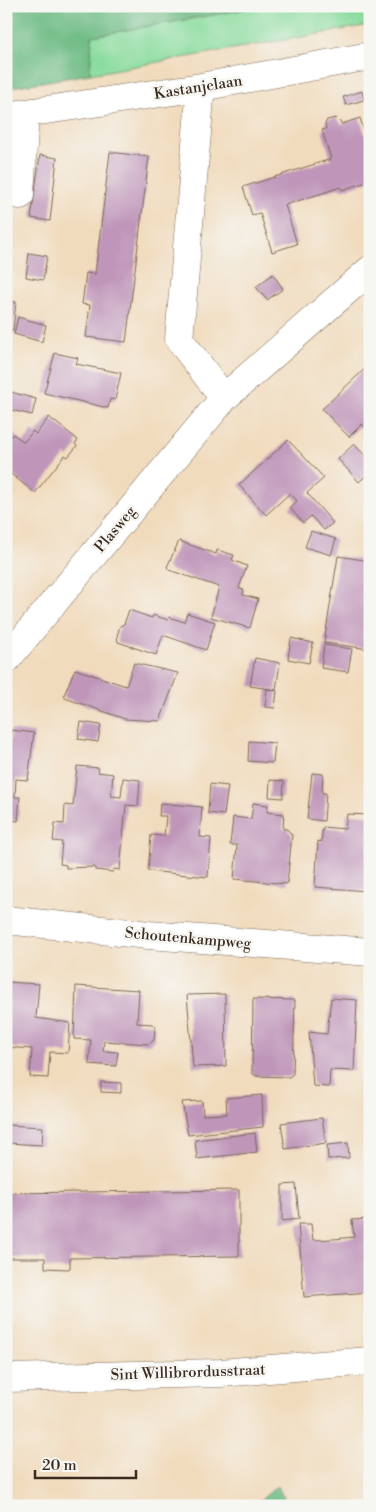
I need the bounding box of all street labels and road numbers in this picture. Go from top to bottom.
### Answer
street label: Kastanjelaan [153,71,244,104]
street label: Plasweg [91,502,140,556]
street label: Schoutenkampweg [124,924,252,954]
street label: Sint Willibrordusstraat [110,1360,266,1385]

